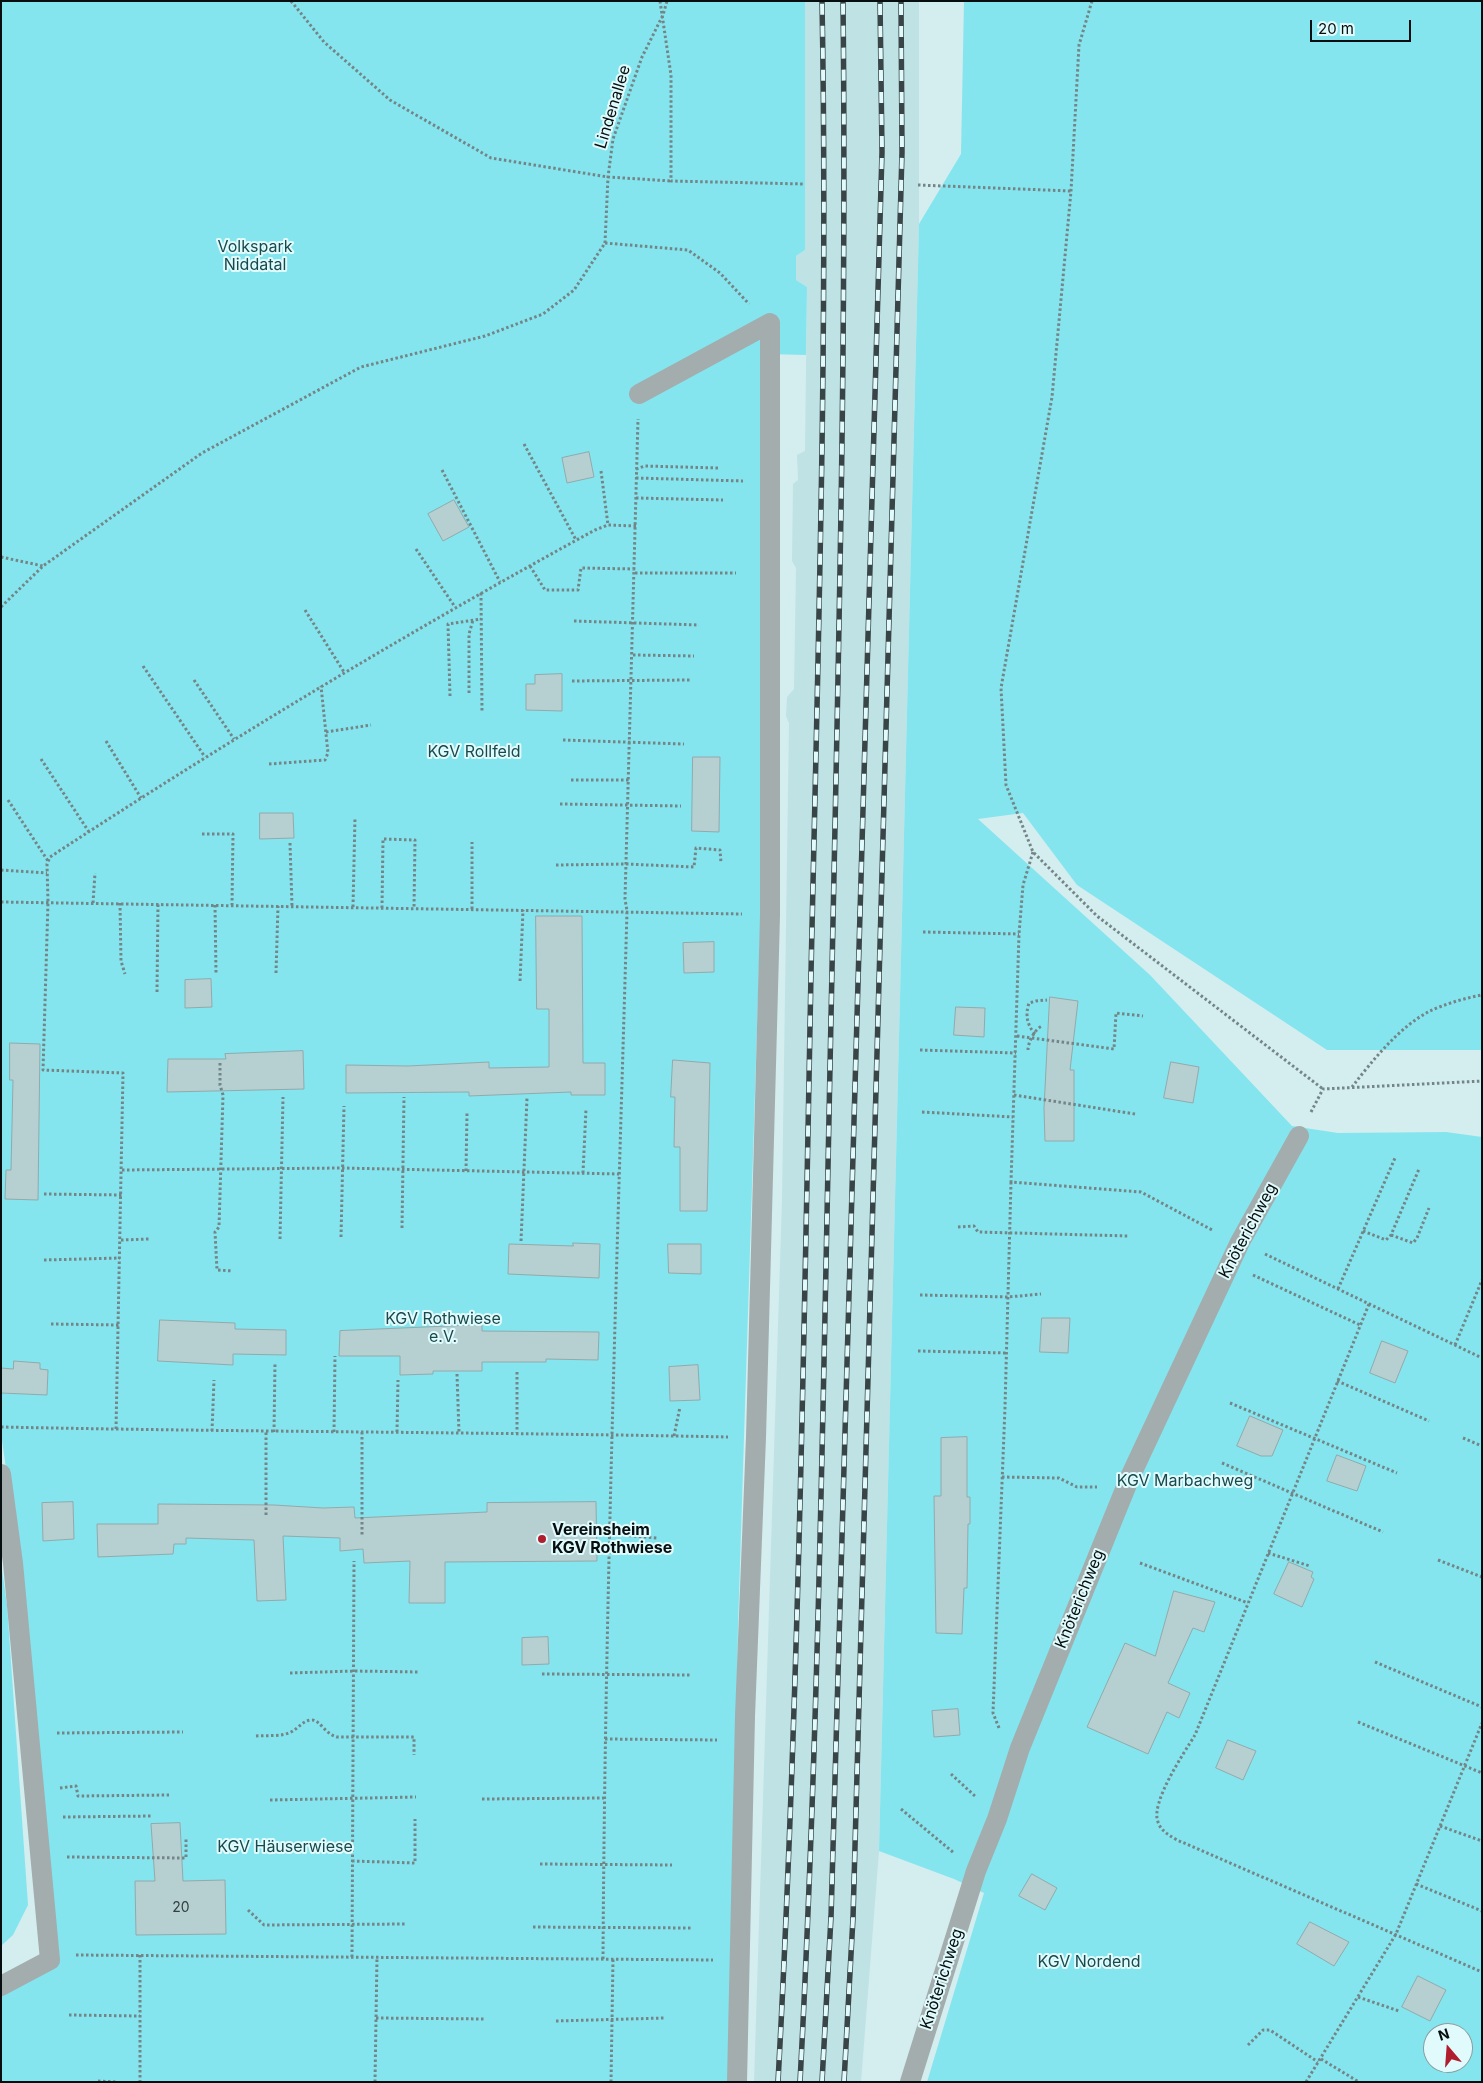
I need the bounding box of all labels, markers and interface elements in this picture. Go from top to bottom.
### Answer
scale bar [1313,10,1414,42]
text: 20 m [1318,19,1354,38]
street label: Lindenallee [591,63,635,151]
park label: Volkspark Niddatal [218,237,292,275]
park label: KGV Rollfeld [427,742,521,762]
street label: Knöterichweg [1215,1180,1281,1282]
park label: KGV Rothwiese e.V. [385,1309,501,1347]
park label: KGV Marbachweg [1117,1471,1253,1491]
place label: Vereinsheim KGV Rothwiese [552,1520,672,1558]
marker: Vereinsheim KGV Rothwiese [536,1533,548,1545]
street label: Knöterichweg [1051,1547,1109,1651]
park label: KGV Häuserwiese [217,1837,353,1857]
house number: 20 [172,1900,190,1916]
street label: Knöterichweg [917,1926,967,2032]
park label: KGV Nordend [1037,1952,1141,1972]
north arrow [1423,2023,1473,2073]
text: N [1436,2024,1451,2044]

